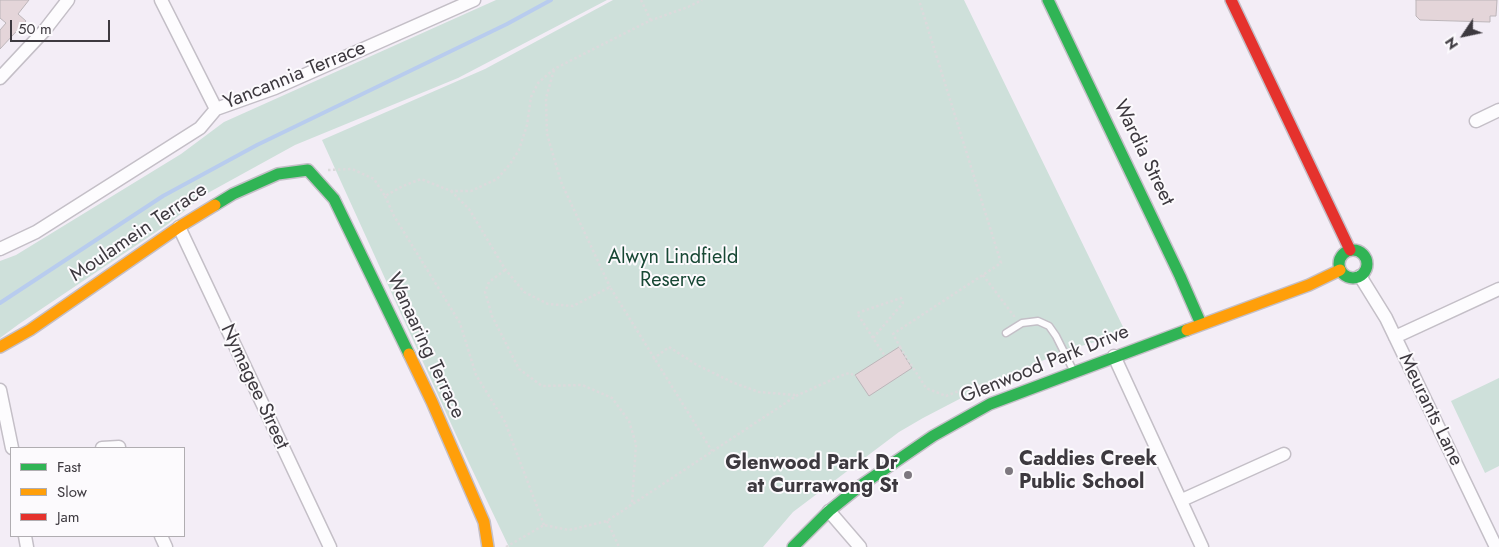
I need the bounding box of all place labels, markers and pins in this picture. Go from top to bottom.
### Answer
place label: Caddies Creek Public School [1019,448,1157,495]
place label: Glenwood Park Dr at Currawong St [725,452,898,499]
marker: Caddies Creek Public School [1003,465,1015,477]
marker: Glenwood Park Dr at Currawong St [902,469,914,481]

